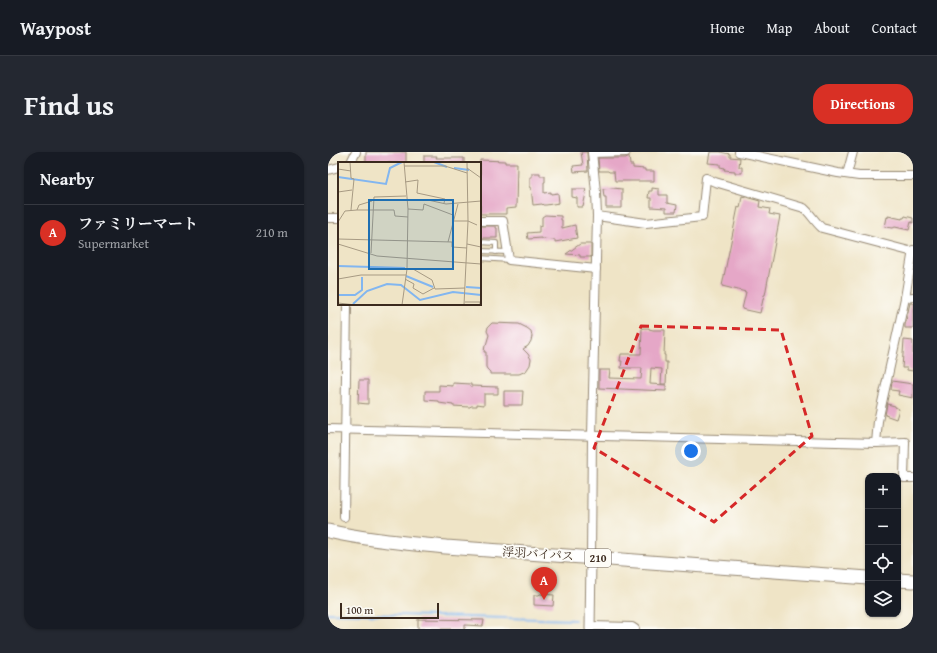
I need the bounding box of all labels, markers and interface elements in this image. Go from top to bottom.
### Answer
text: Waypost [20,14,91,42]
text: Home [710,18,745,38]
text: Map [767,18,792,38]
text: About [814,18,850,38]
text: Contact [872,18,917,38]
text: Find us [24,84,114,125]
button: Directions [813,84,913,124]
inset map [338,162,481,305]
text: Nearby [40,166,94,191]
text: ファミリーマート [78,213,198,234]
text: A [49,223,57,242]
text: 210 m [256,223,288,242]
text: Supermarket [78,234,149,253]
your location [681,441,701,461]
map controls [865,473,901,617]
button: + [865,473,901,509]
button: − [865,509,901,545]
street label: 浮羽バイパス [502,543,574,564]
button: locate [865,545,901,581]
road number: 210 [585,549,611,567]
pin: A [531,567,557,600]
button: layers [865,581,901,617]
scale bar [340,601,439,620]
text: 100 m [346,602,373,618]

